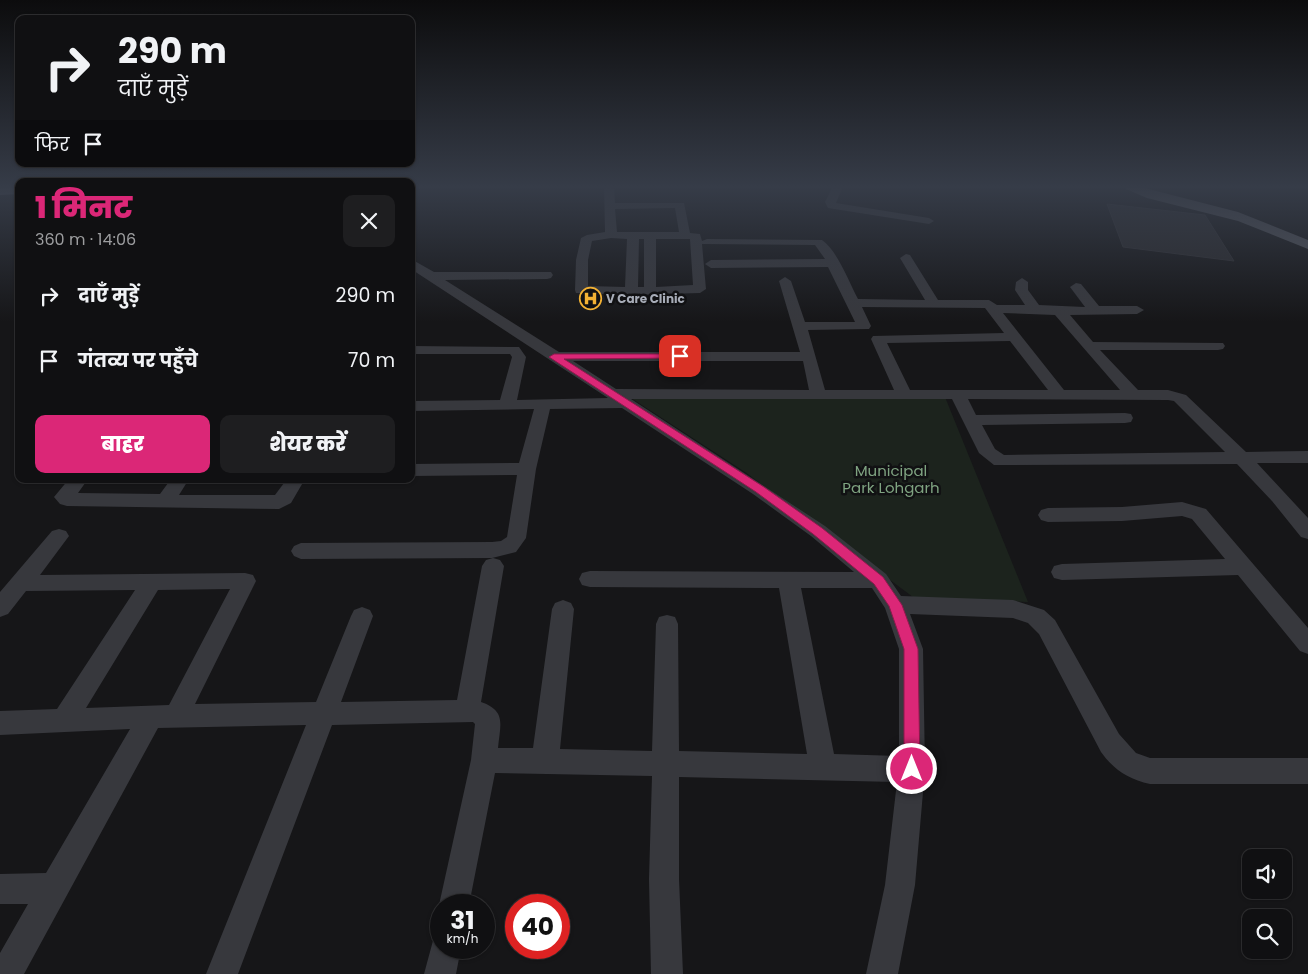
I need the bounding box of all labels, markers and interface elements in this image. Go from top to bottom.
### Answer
text: 290 m [118,26,227,75]
icon: right [35,35,100,100]
text: दाएँ मुड़ें [118,73,188,104]
icon: arrive [79,130,107,158]
text: फिर [35,131,69,158]
text: 1 मिनट [35,186,132,229]
button: close [343,195,395,247]
text: 360 m · 14:06 [35,228,136,251]
icon: right [35,282,63,310]
text: दाएँ मुड़ें [78,282,139,309]
text: 290 m [336,282,395,309]
hospital icon: V Care Clinic [578,286,602,310]
place label: V Care Clinic [606,290,685,307]
pin [659,335,701,377]
icon: arrive [666,342,694,370]
icon: arrive [35,347,63,375]
text: गंतव्य पर पहुँचे [78,347,198,374]
text: 70 m [348,347,395,374]
button: बाहर [35,415,210,473]
button: शेयर करें [220,415,395,473]
park label: Municipal Park Lohgarh [842,460,940,498]
position arrow [885,742,937,794]
map controls [1242,849,1292,959]
button: sound [1242,849,1292,899]
speed limit sign: 40 [505,894,570,959]
text: 31 [450,903,475,938]
button: search [1242,909,1292,959]
text: km/h [447,930,478,947]

